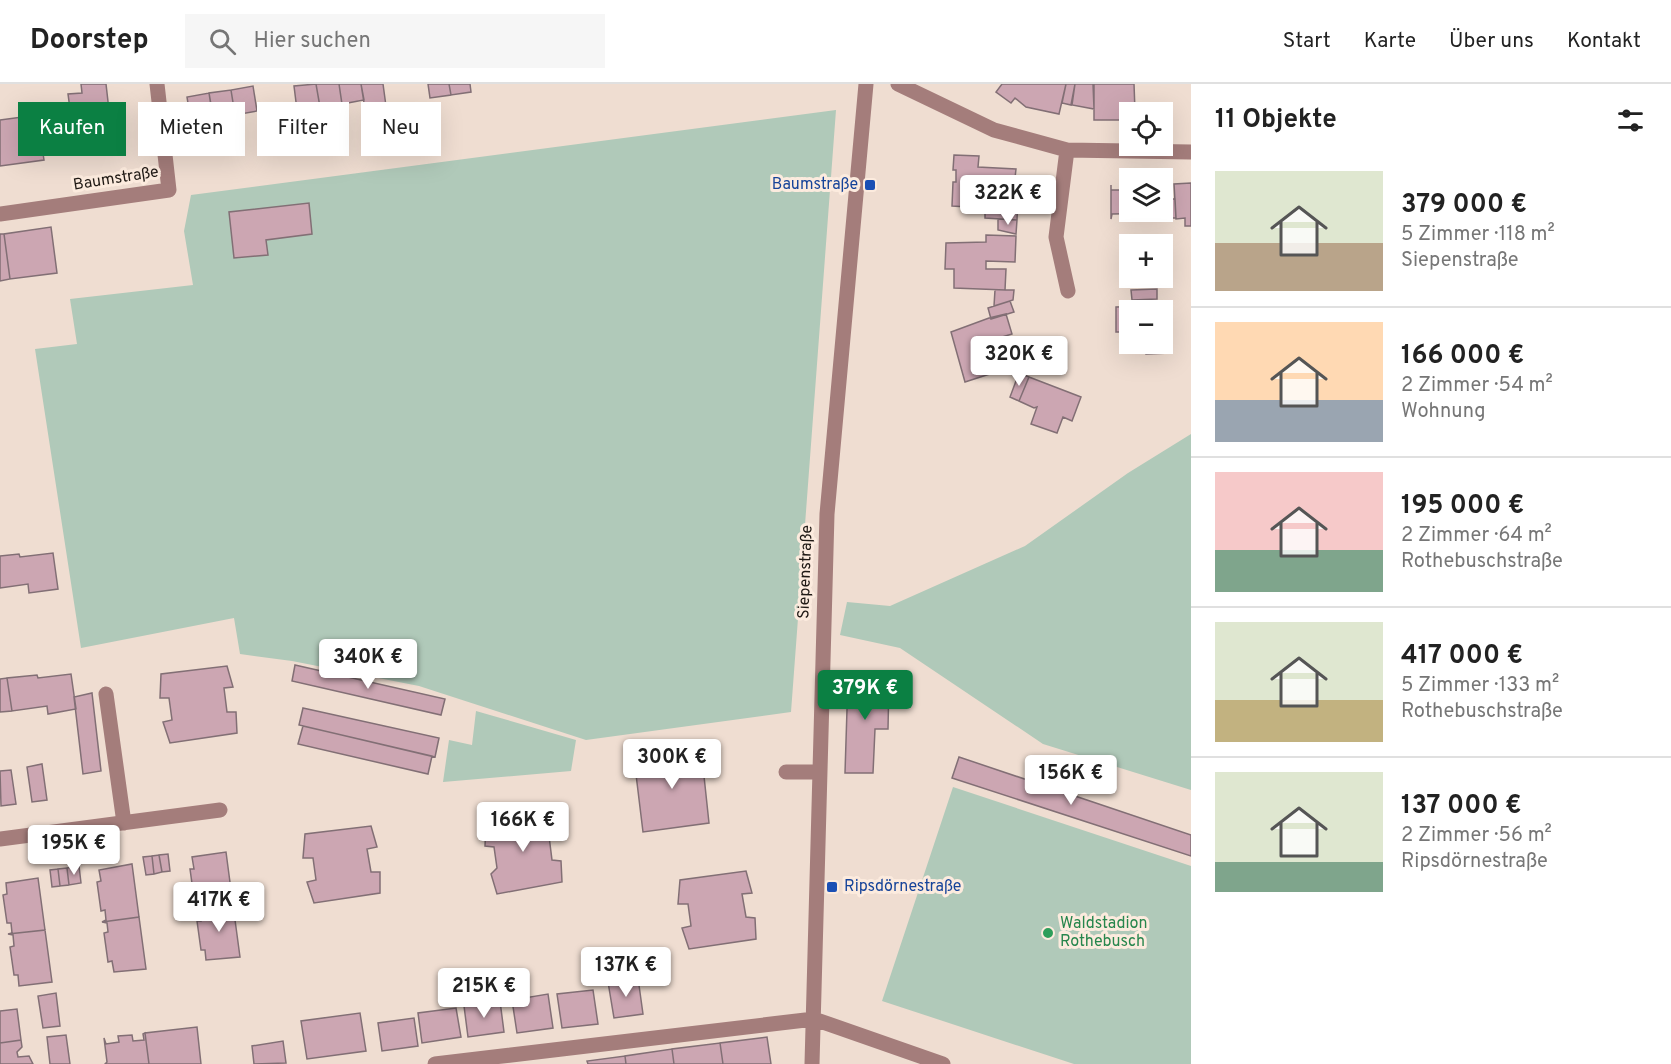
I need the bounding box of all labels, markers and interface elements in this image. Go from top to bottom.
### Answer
search box [185,14,605,68]
text: Doorstep [30,23,149,59]
icon: search [206,25,239,58]
text: Hier suchen [254,28,371,55]
text: Start [1283,28,1331,55]
text: Karte [1364,28,1416,55]
text: Über uns [1449,28,1534,55]
text: Kontakt [1567,28,1641,55]
chip: Kaufen [18,102,126,156]
chip: Mieten [138,102,245,156]
chip: Filter [257,102,349,156]
chip: Neu [361,102,441,156]
map controls [1119,102,1173,354]
button: locate [1119,102,1173,156]
text: 11 Objekte [1215,104,1337,137]
icon: filters [1614,104,1647,137]
street label: Baumstraße [72,162,160,196]
button: layers [1119,168,1173,222]
place label: Baumstraße [772,175,858,195]
pin: 322K € [959,175,1057,226]
marker: Baumstraße [863,178,877,192]
text: 322K € [974,181,1042,207]
text: 379 000 € [1401,189,1527,222]
icon: home [1263,195,1335,267]
text: 5 Zimmer · 118 m² [1401,222,1555,248]
button: + [1119,234,1173,288]
text: Siepenstraße [1401,248,1519,274]
button: − [1119,300,1173,354]
pin: 320K € [970,336,1068,387]
text: 166 000 € [1401,340,1524,373]
text: 320K € [985,342,1053,368]
icon: home [1263,346,1335,418]
text: 2 Zimmer · 54 m² [1401,373,1553,399]
text: Wohnung [1401,399,1486,425]
text: 195 000 € [1401,490,1524,523]
icon: home [1263,496,1335,568]
text: 2 Zimmer · 64 m² [1401,523,1552,549]
street label: Siepenstraße [794,525,818,619]
text: Rothebuschstraße [1401,549,1563,575]
pin: 340K € [319,639,417,690]
text: 417 000 € [1401,640,1523,673]
text: 340K € [333,645,403,671]
icon: home [1263,646,1335,718]
pin: 379K € [816,670,914,721]
text: 5 Zimmer · 133 m² [1401,673,1559,699]
text: 379K € [832,676,898,702]
text: Rothebuschstraße [1401,699,1563,725]
pin: 300K € [623,739,721,790]
text: 300K € [637,745,707,771]
pin: 156K € [1022,755,1120,806]
text: 156K € [1039,761,1103,787]
text: 137 000 € [1401,790,1522,823]
icon: home [1263,796,1335,868]
pin: 166K € [474,802,572,853]
text: 166K € [491,808,555,834]
text: 2 Zimmer · 56 m² [1401,823,1552,849]
pin: 195K € [25,825,123,876]
text: 195K € [42,831,106,857]
text: Ripsdörnestraße [1401,849,1548,875]
place label: Ripsdörnestraße [844,877,961,897]
marker: Ripsdörnestraße [825,880,839,894]
pin: 417K € [170,882,268,933]
text: 417K € [187,888,251,914]
place label: Waldstadion Rothebusch [1060,914,1147,952]
marker: Waldstadion Rothebusch [1041,926,1055,940]
pin: 137K € [577,947,675,998]
text: 137K € [595,953,657,979]
pin: 215K € [435,968,533,1019]
text: 215K € [452,974,516,1000]

